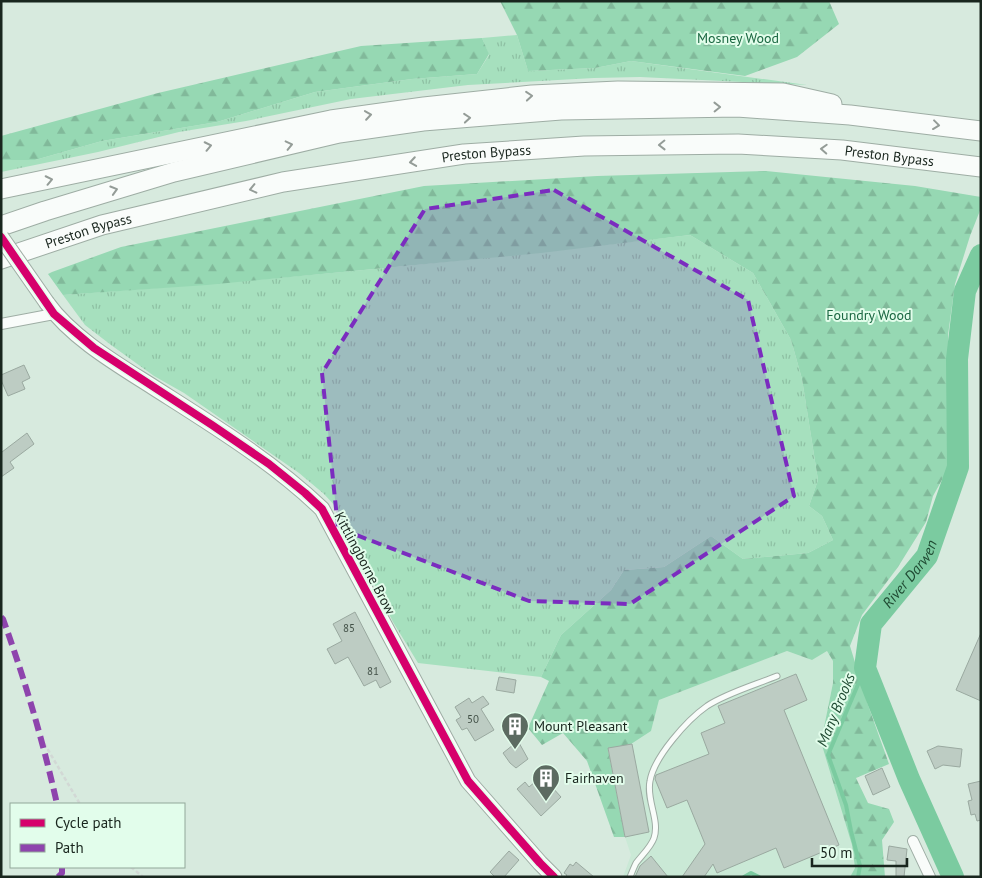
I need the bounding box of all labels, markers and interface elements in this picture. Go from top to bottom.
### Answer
park label: Mosney Wood [697,29,779,47]
one-way arrow [525,90,533,101]
one-way arrow [713,102,721,112]
one-way arrow [364,110,372,121]
one-way arrow [463,112,471,123]
one-way arrow [932,119,940,130]
one-way arrow [285,140,294,151]
one-way arrow [658,140,666,150]
one-way arrow [204,141,212,152]
street label: Preston Bypass [440,141,532,166]
street label: Preston Bypass [844,141,935,170]
one-way arrow [820,143,828,154]
one-way arrow [409,157,417,167]
one-way arrow [45,175,54,185]
one-way arrow [248,183,257,194]
one-way arrow [110,185,118,195]
street label: Preston Bypass [43,209,134,252]
park label: Foundry Wood [826,306,912,324]
street label: Kittlingborne Brow [330,509,400,618]
water label: River Darwen [878,537,941,612]
house number: 85 [343,621,355,635]
house number: 81 [367,664,379,678]
water label: Many Brooks [812,670,859,749]
building icon: Mount Pleasant [500,711,530,750]
house number: 50 [467,712,479,726]
place label: Mount Pleasant [534,717,628,735]
building icon: Fairhaven [531,763,561,802]
place label: Fairhaven [565,769,624,787]
legend [10,803,185,868]
text: Cycle path [55,813,121,832]
scale bar [812,836,907,868]
text: Path [55,838,84,857]
text: 50 m [820,843,853,862]

